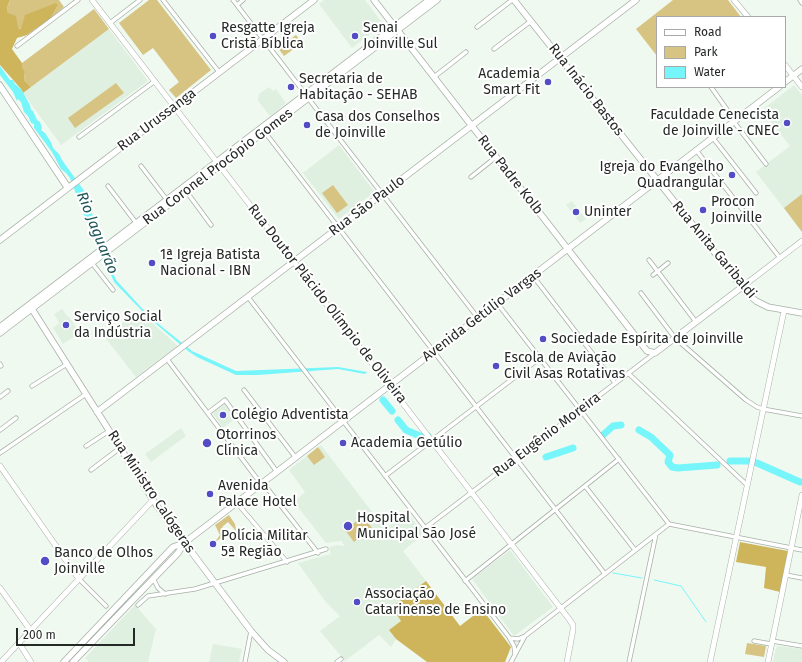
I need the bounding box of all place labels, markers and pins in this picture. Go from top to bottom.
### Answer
place label: Resgatte Igreja Cristã Bíblica [221,20,315,52]
place label: Senai Joinville Sul [363,20,438,52]
marker: Resgatte Igreja Cristã Bíblica [208,31,218,41]
marker: Senai Joinville Sul [350,31,360,41]
place label: Academia Smart Fit [478,66,540,98]
place label: Secretaria de Habitação - SEHAB [299,71,418,104]
marker: Academia Smart Fit [543,77,553,87]
marker: Secretaria de Habitação - SEHAB [286,82,296,92]
place label: Faculdade Cenecista de Joinville - CNEC [650,107,779,140]
place label: Casa dos Conselhos de Joinville [315,109,440,142]
marker: Faculdade Cenecista de Joinville - CNEC [782,118,792,128]
marker: Casa dos Conselhos de Joinville [302,120,312,130]
place label: Igreja do Evangelho Quadrangular [600,159,724,192]
marker: Igreja do Evangelho Quadrangular [727,170,737,180]
place label: Procon Joinville [711,194,762,226]
place label: Uninter [584,204,632,220]
marker: Procon Joinville [698,205,708,215]
marker: Uninter [571,207,581,217]
place label: 1ª Igreja Batista Nacional - IBN [160,247,260,280]
marker: 1ª Igreja Batista Nacional - IBN [147,258,157,268]
place label: Serviço Social da Indústria [74,309,162,342]
marker: Serviço Social da Indústria [61,320,71,330]
place label: Sociedade Espírita de Joinville [551,331,743,347]
marker: Sociedade Espírita de Joinville [538,334,548,344]
place label: Escola de Aviação Civil Asas Rotativas [504,350,625,382]
marker: Escola de Aviação Civil Asas Rotativas [491,361,501,371]
place label: Colégio Adventista [231,407,349,423]
marker: Colégio Adventista [218,410,228,420]
place label: Otorrinos Clínica [216,427,276,460]
place label: Academia Getúlio [351,435,462,451]
marker: Otorrinos Clínica [201,437,213,449]
marker: Academia Getúlio [338,438,348,448]
place label: Avenida Palace Hotel [218,478,297,510]
marker: Avenida Palace Hotel [205,489,215,499]
place label: Hospital Municipal São José [357,510,476,542]
marker: Hospital Municipal São José [342,520,354,532]
place label: Polícia Militar 5ª Região [221,528,308,560]
marker: Polícia Militar 5ª Região [208,539,218,549]
place label: Banco de Olhos Joinville [54,545,153,578]
marker: Banco de Olhos Joinville [39,555,51,567]
place label: Associação Catarinense de Ensino [365,586,506,618]
marker: Associação Catarinense de Ensino [352,597,362,607]

